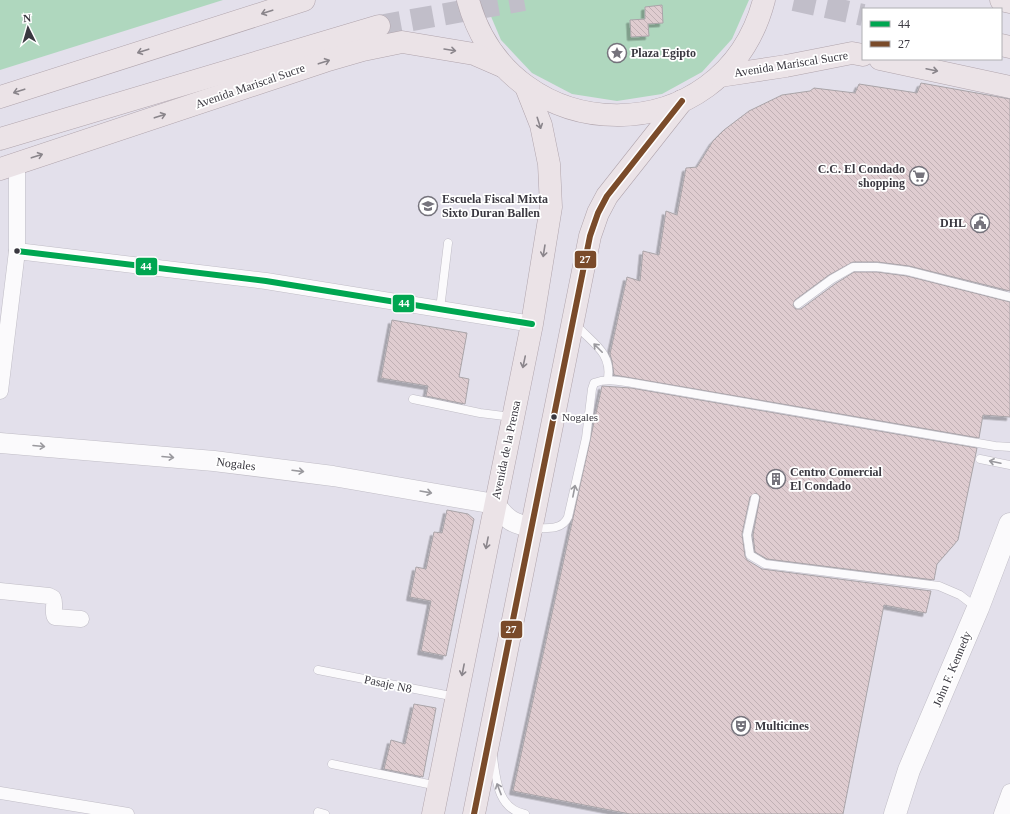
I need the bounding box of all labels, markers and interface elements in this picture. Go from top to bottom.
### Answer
north arrow [8,8,48,48]
legend [862,8,1002,60]
one-way arrow [261,9,274,16]
text: N [23,12,32,24]
text: 44 [898,17,910,31]
text: 27 [898,37,910,51]
place icon: Plaza Egipto [606,42,628,64]
one-way arrow [444,46,457,54]
place label: Plaza Egipto [631,46,696,60]
one-way arrow [137,48,149,56]
street label: Avenida Mariscal Sucre [733,48,849,80]
one-way arrow [317,58,330,65]
street label: Avenida Mariscal Sucre [193,61,307,111]
one-way arrow [925,66,938,74]
one-way arrow [13,88,26,95]
one-way arrow [154,112,167,119]
one-way arrow [536,117,544,129]
one-way arrow [30,152,43,159]
place label: C.C. El Condado shopping [818,162,905,190]
supermarket icon: C.C. El Condado shopping [908,165,930,187]
place label: Escuela Fiscal Mixta Sixto Duran Ballen [442,192,548,220]
school or university icon: Escuela Fiscal Mixta Sixto Duran Ballen [417,195,439,217]
public building icon: DHL [969,212,991,234]
place label: DHL [940,216,966,230]
one-way arrow [540,244,548,257]
unlabelled marker [12,246,22,256]
line badge: 27 [574,250,597,269]
text: 27 [580,253,591,265]
line badge: 44 [135,257,158,276]
text: 44 [141,260,152,272]
line badge: 44 [392,294,415,313]
text: 44 [399,297,410,309]
one-way arrow [593,343,603,353]
one-way arrow [520,355,528,368]
street label: Avenida de la Prensa [489,399,523,501]
place label: Nogales [562,411,598,423]
marker: Nogales [549,412,559,422]
one-way arrow [32,442,45,449]
one-way arrow [161,453,174,460]
street label: Nogales [216,455,257,473]
one-way arrow [989,457,1002,465]
place label: Centro Comercial El Condado [790,465,883,493]
one-way arrow [291,468,304,475]
building icon: Centro Comercial El Condado [765,468,787,490]
one-way arrow [571,485,579,498]
one-way arrow [419,488,432,496]
one-way arrow [483,536,491,549]
line badge: 27 [500,620,523,639]
text: 27 [506,623,517,635]
street label: John F. Kennedy [930,629,974,709]
one-way arrow [458,663,466,676]
street label: Pasaje N8 [363,672,413,696]
theatre icon: Multicines [730,715,752,737]
place label: Multicines [755,719,809,733]
one-way arrow [495,783,503,795]

